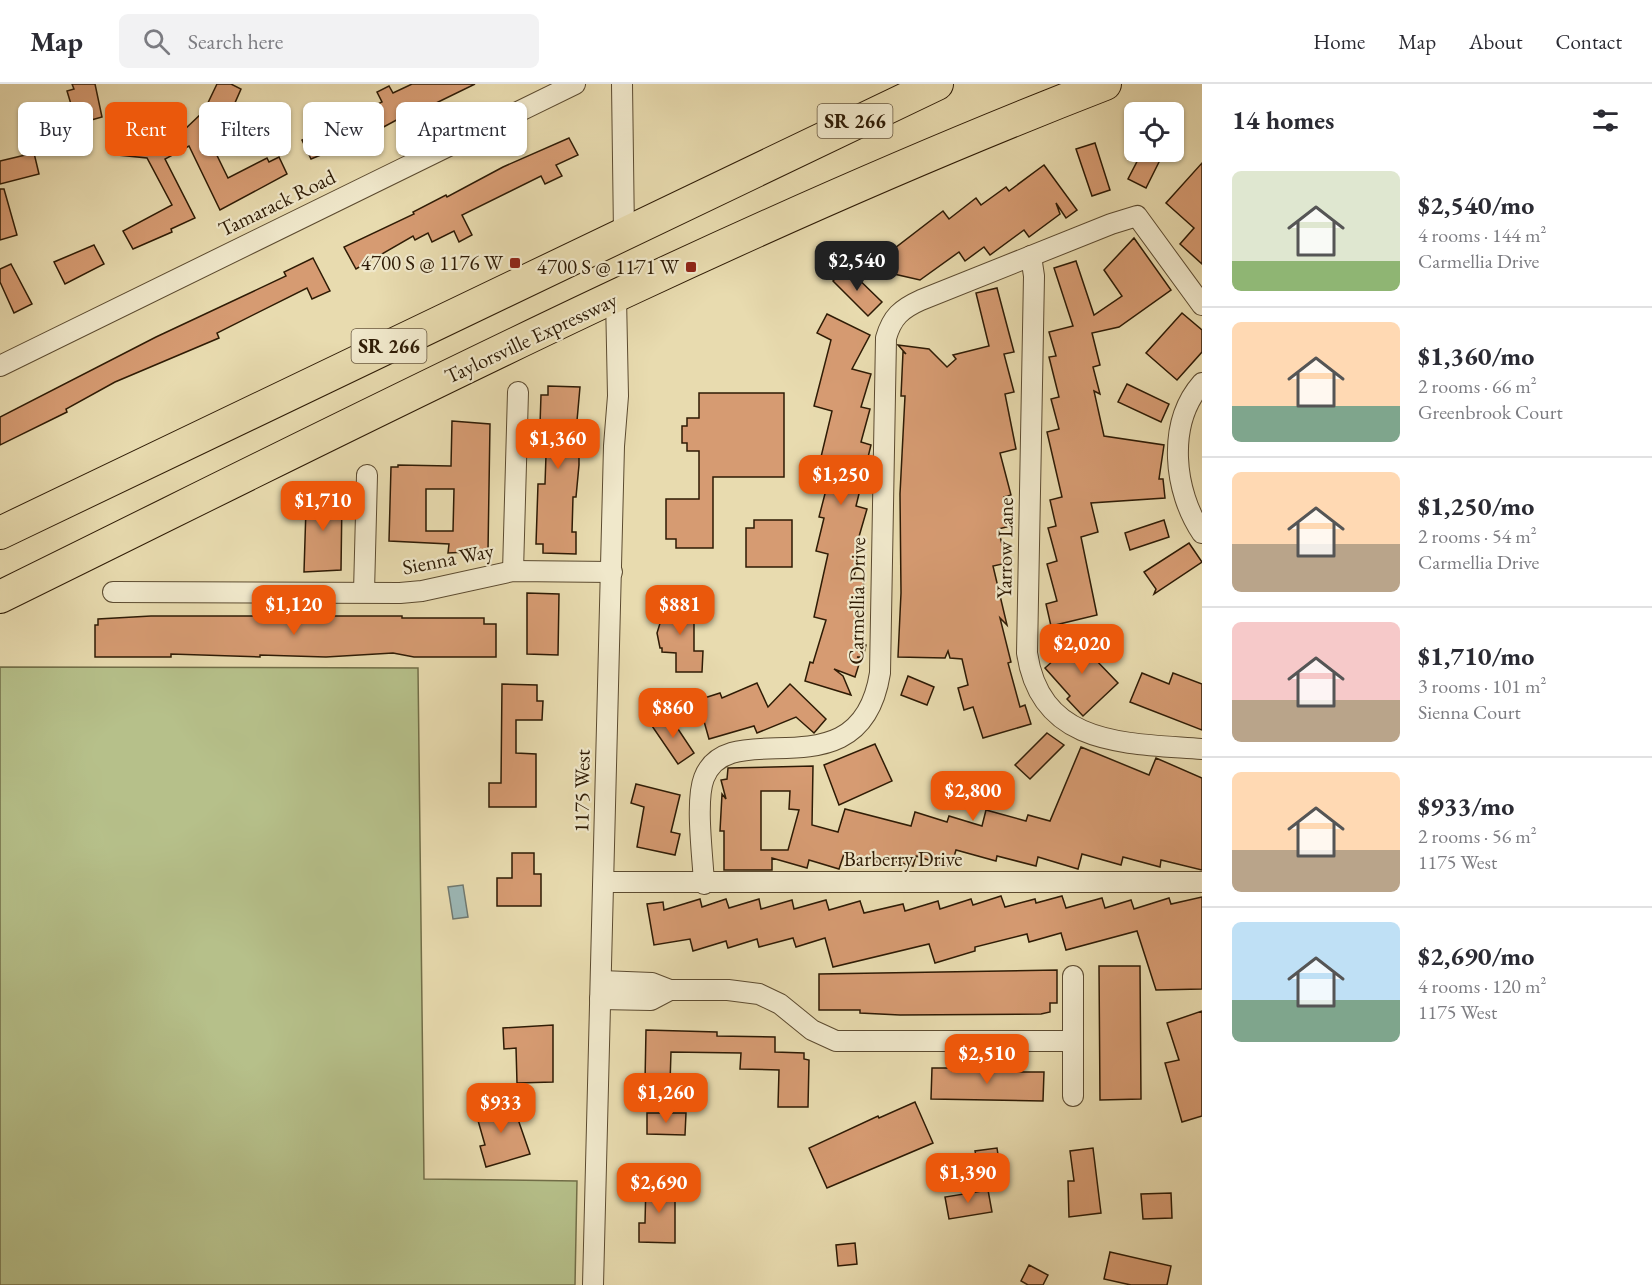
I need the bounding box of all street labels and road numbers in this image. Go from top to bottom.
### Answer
road number: SR 266 [818,104,892,138]
street label: Tamarack Road [214,162,340,243]
street label: Taylorsville Expressway [440,285,622,389]
road number: SR 266 [352,329,426,363]
street label: Yarrow Lane [990,497,1019,599]
street label: Sienna Way [400,536,497,581]
street label: Carmellia Drive [842,537,871,665]
street label: 1175 West [567,749,596,833]
street label: Barberry Drive [843,845,963,872]

